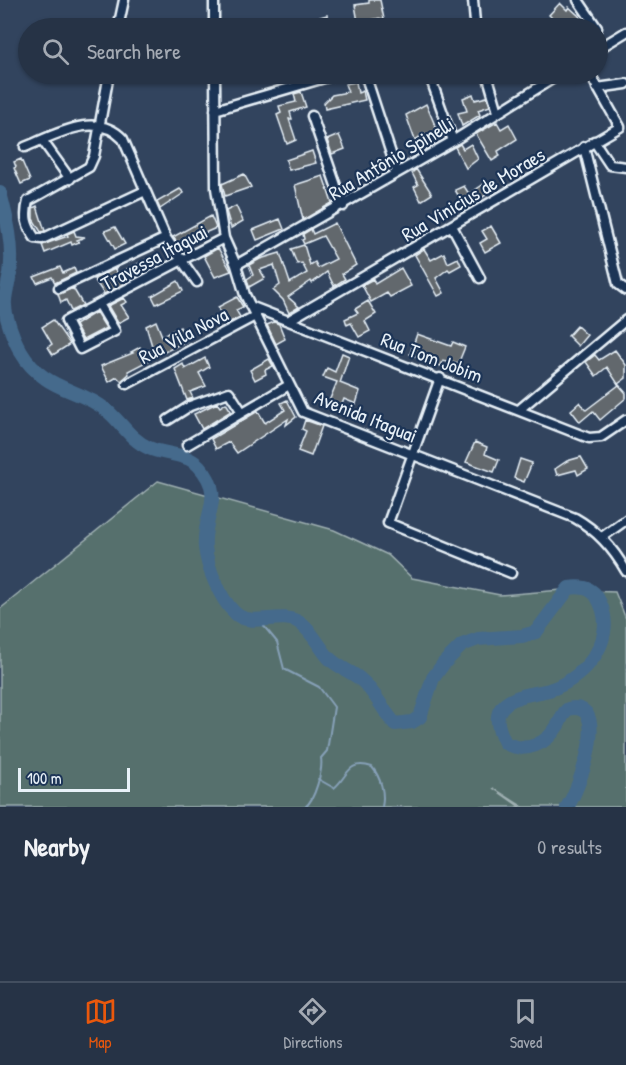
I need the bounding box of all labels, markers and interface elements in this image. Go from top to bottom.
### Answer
search box [18,18,608,84]
icon: search [39,35,72,68]
text: Search here [87,36,181,66]
street label: Rua Antônio Spinelli [323,110,459,206]
street label: Rua Vinicius de Moraes [396,140,550,248]
street label: Travessa Itaguai [96,218,212,296]
street label: Rua Vila Nova [134,300,233,370]
street label: Rua Tom Jobim [377,325,487,389]
street label: Avenida Itaguai [311,383,421,449]
scale bar [18,765,130,792]
text: 100 m [27,767,62,789]
text: Nearby [24,829,90,864]
text: 0 results [537,833,602,860]
tab: Map [84,995,117,1053]
tab: Directions [284,995,342,1053]
tab: Saved [509,995,542,1053]

